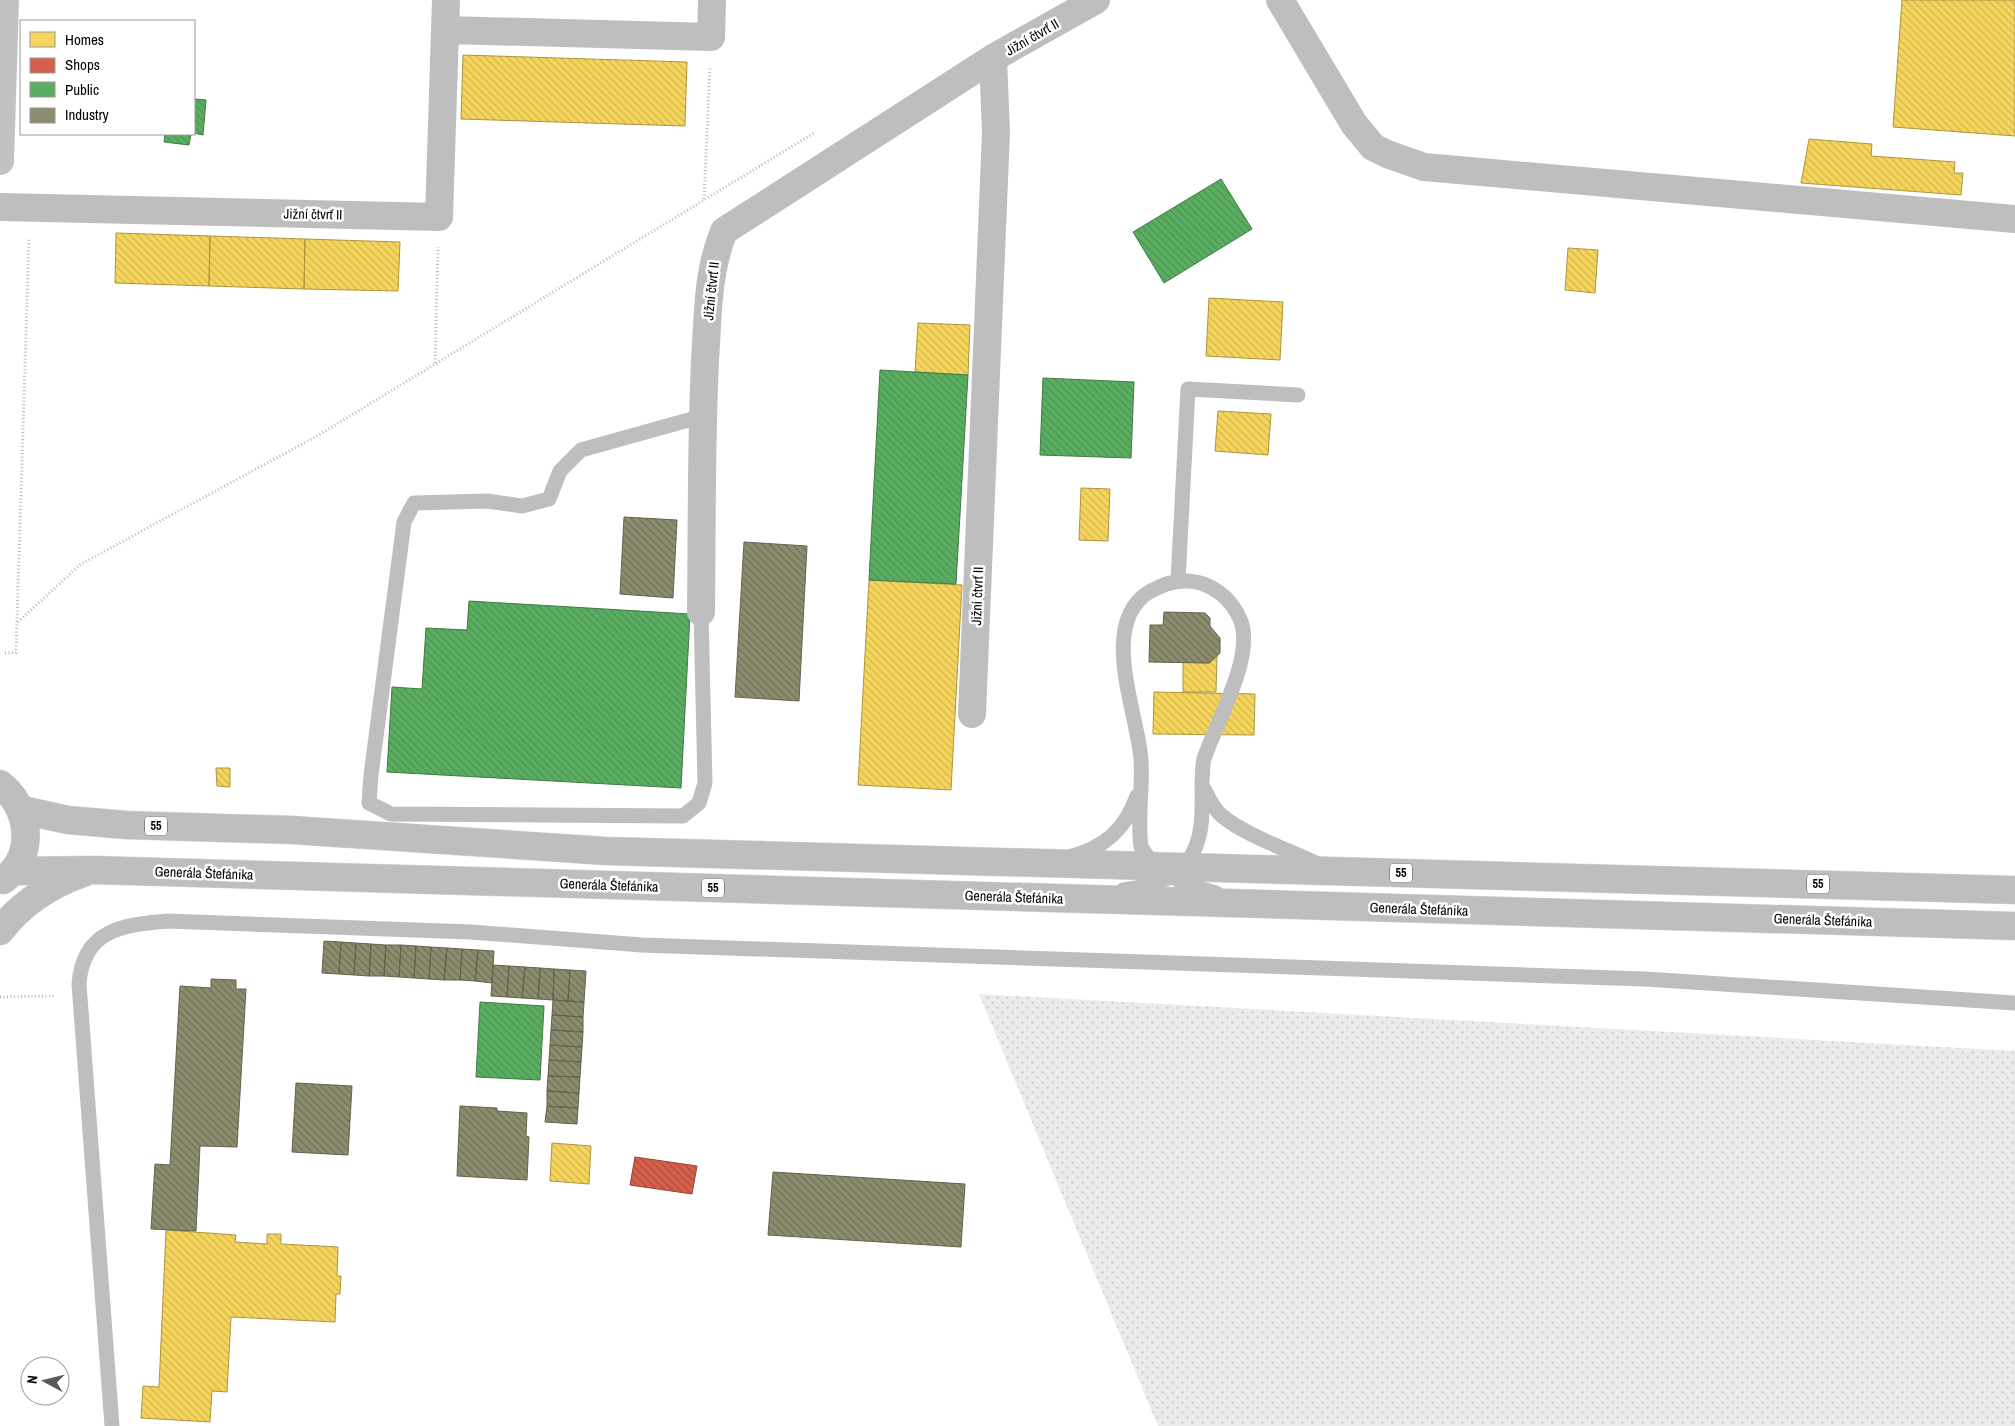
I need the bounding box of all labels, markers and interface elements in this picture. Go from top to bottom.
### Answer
street label: Jižní čtvrť II [1002,15,1062,59]
legend [20,20,195,135]
text: Homes [65,29,104,50]
text: Shops [65,54,100,75]
text: Public [65,79,99,100]
text: Industry [65,104,110,125]
street label: Jižní čtvrť II [283,204,343,224]
street label: Jižní čtvrť II [699,261,723,321]
street label: Jižní čtvrť II [967,566,987,626]
road number: 55 [145,816,167,836]
street label: Generála Štefánika [154,862,254,884]
road number: 55 [1390,864,1412,882]
street label: Generála Štefánika [559,874,659,896]
road number: 55 [1807,874,1829,894]
road number: 55 [702,878,724,898]
street label: Generála Štefánika [964,886,1064,908]
street label: Generála Štefánika [1369,898,1469,920]
street label: Generála Štefánika [1773,909,1873,931]
north arrow [20,1356,70,1406]
text: N [23,1374,42,1385]

